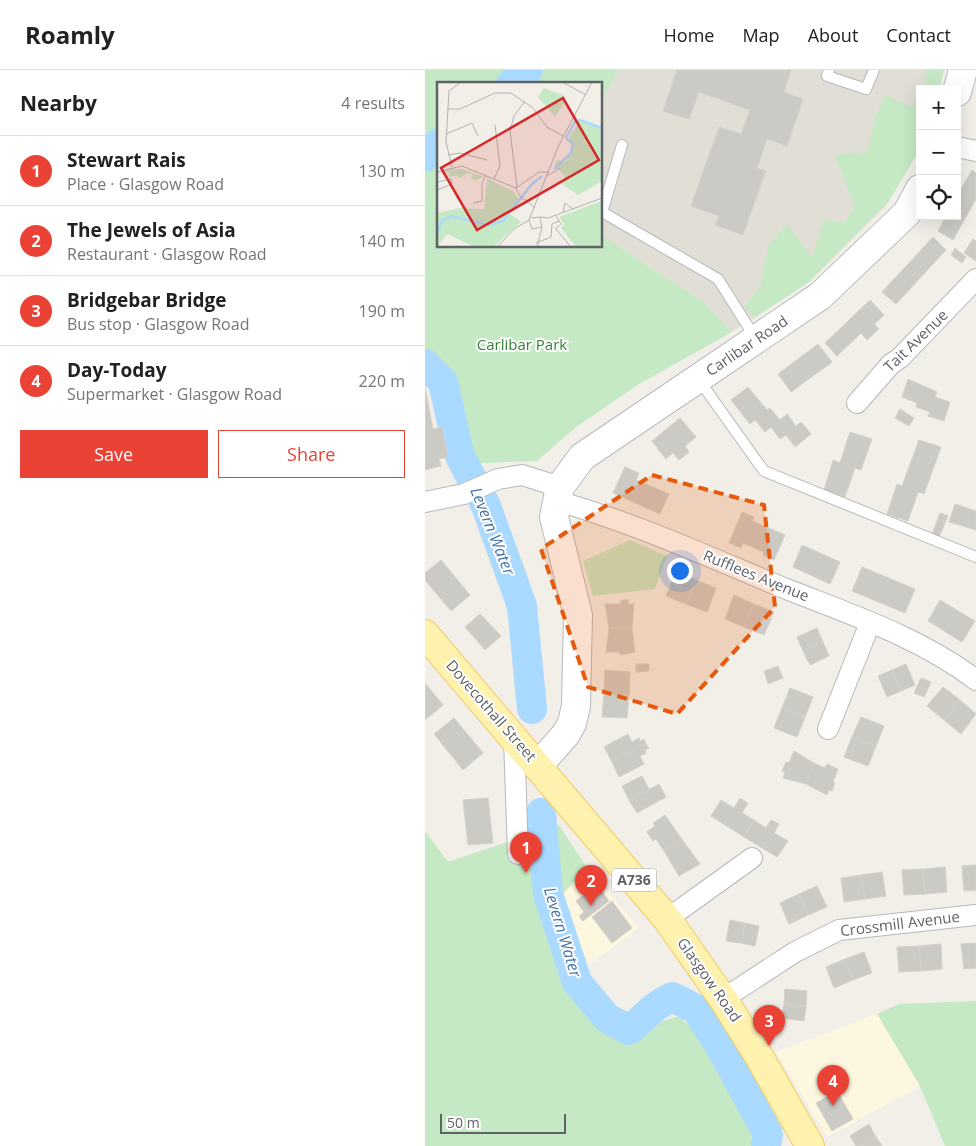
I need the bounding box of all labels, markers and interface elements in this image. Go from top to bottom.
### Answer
text: Roamly [25,18,115,51]
text: Home [664,23,714,47]
text: Map [742,23,780,47]
text: About [808,23,858,47]
text: Contact [886,23,951,47]
inset map [437,82,603,248]
map controls [916,85,961,220]
button: + [916,85,961,130]
text: Nearby [20,89,97,117]
text: 4 results [341,92,405,114]
button: − [916,130,961,175]
text: Stewart Rais [67,147,186,173]
text: 1 [31,160,41,182]
text: 130 m [359,160,405,182]
text: Place · Glasgow Road [67,173,224,195]
button: locate [916,175,961,220]
text: The Jewels of Asia [67,217,236,243]
text: 2 [31,230,41,252]
text: 140 m [359,230,405,252]
text: Restaurant · Glasgow Road [67,243,267,265]
text: Bridgebar Bridge [67,287,226,313]
text: 3 [31,300,41,322]
text: 190 m [359,300,405,322]
street label: Tait Avenue [879,305,952,376]
street label: Carlibar Road [702,310,791,380]
text: Bus stop · Glasgow Road [67,313,249,335]
park label: Carlibar Park [477,334,567,354]
text: Day-Today [67,357,167,383]
text: 4 [31,370,41,392]
text: 220 m [359,370,405,392]
text: Supermarket · Glasgow Road [67,383,282,405]
button: Save [20,430,208,478]
button: Share [218,430,405,478]
water label: Levern Water [465,484,521,579]
street label: Rufflees Avenue [700,545,812,605]
your location [667,558,693,584]
street label: Dovecothall Street [442,655,541,765]
pin: 1 [510,832,542,873]
pin: 2 [575,865,607,906]
road number: A736 [611,868,657,892]
water label: Levern Water [539,884,587,980]
street label: Crossmill Avenue [839,906,961,940]
street label: Glasgow Road [673,933,746,1026]
pin: 3 [753,1005,785,1046]
pin: 4 [817,1065,849,1106]
scale bar [440,1111,566,1134]
text: 50 m [447,1113,480,1132]

